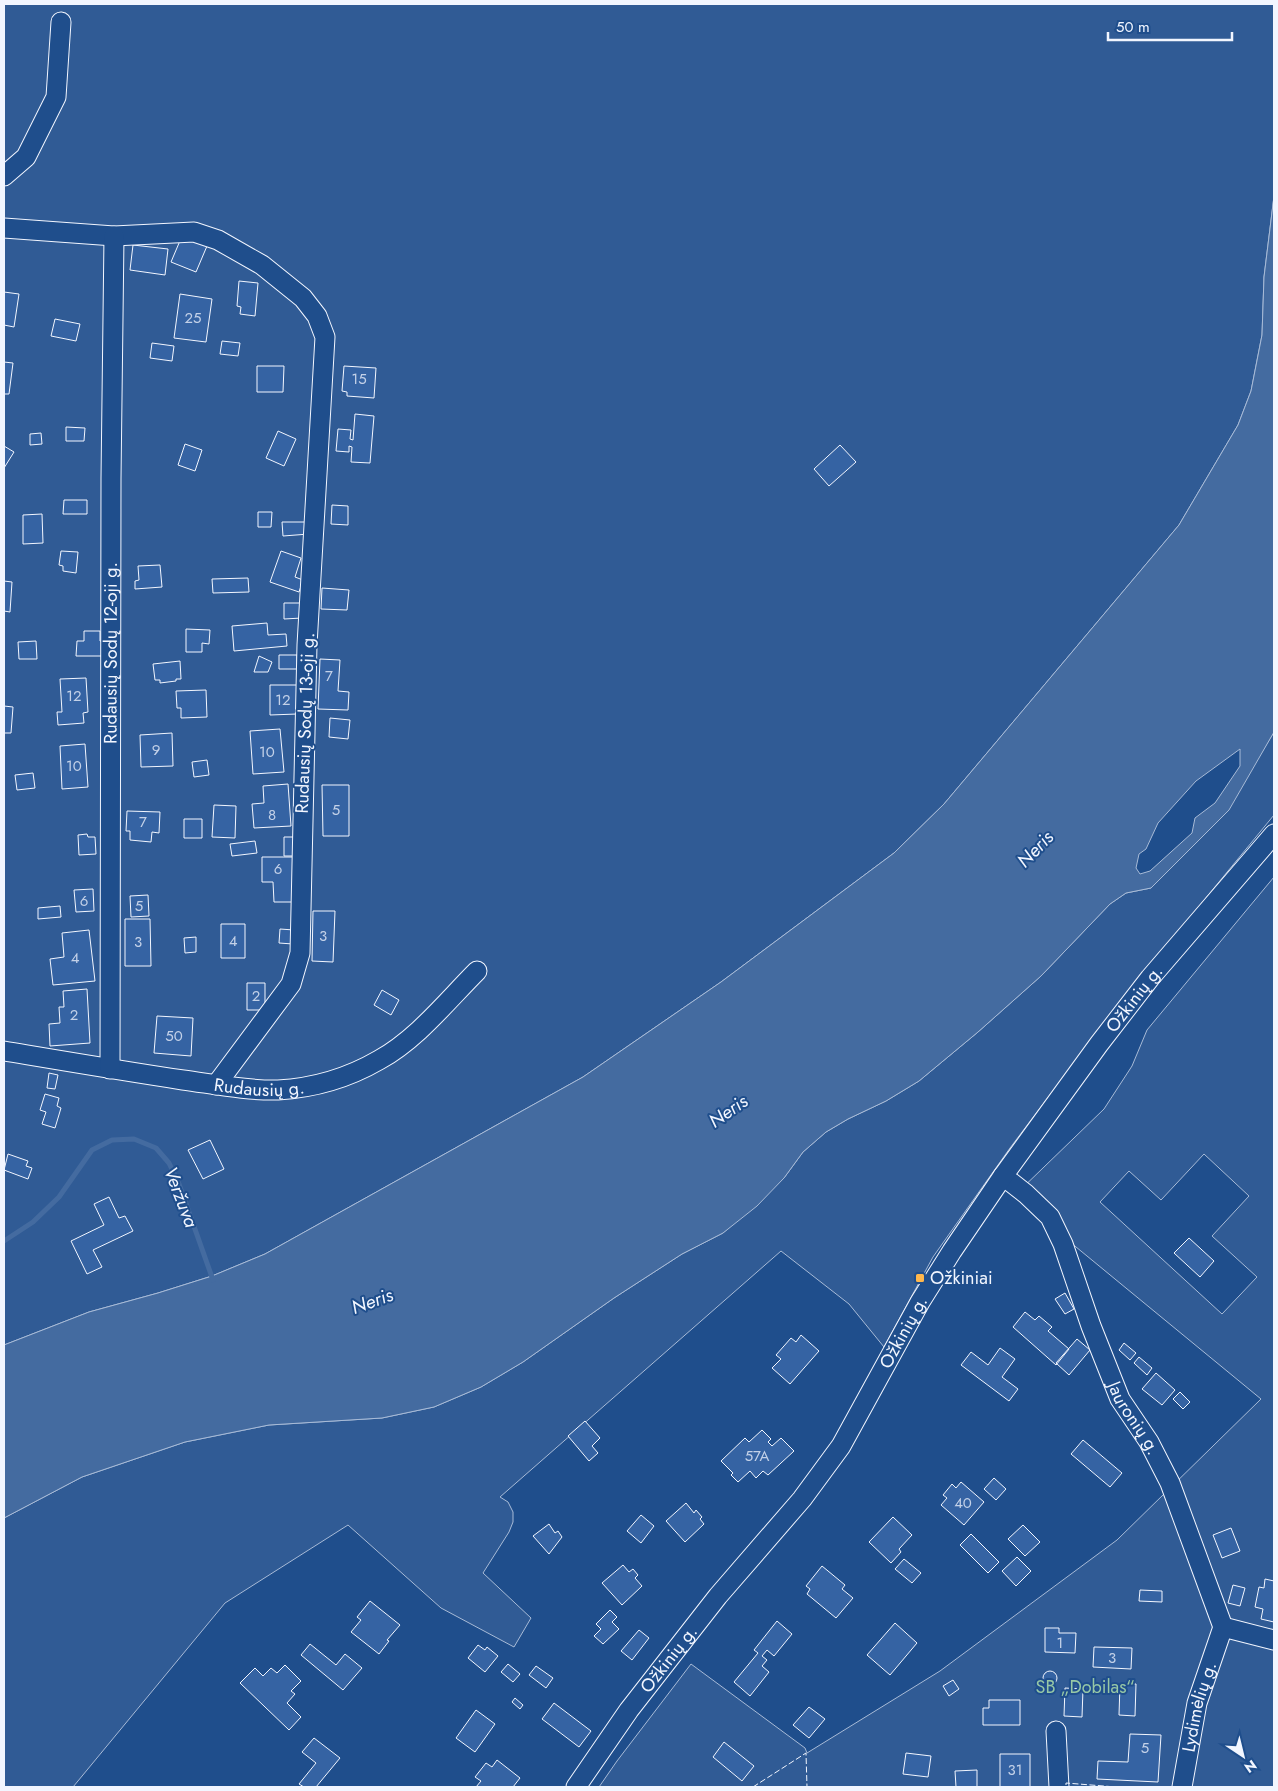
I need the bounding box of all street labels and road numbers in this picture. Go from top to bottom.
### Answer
street label: Rudausių Sodų 12-oji g. [98,562,124,744]
street label: Rudausių Sodų 13-oji g. [289,632,321,814]
street label: Ožkinių g. [1099,959,1169,1038]
street label: Rudausių g. [212,1072,306,1103]
street label: Ožkinių g. [873,1290,934,1373]
street label: Jauronių g. [1101,1376,1166,1459]
street label: Ožkinių g. [634,1620,704,1699]
street label: Lydimėlių g. [1175,1658,1223,1754]

